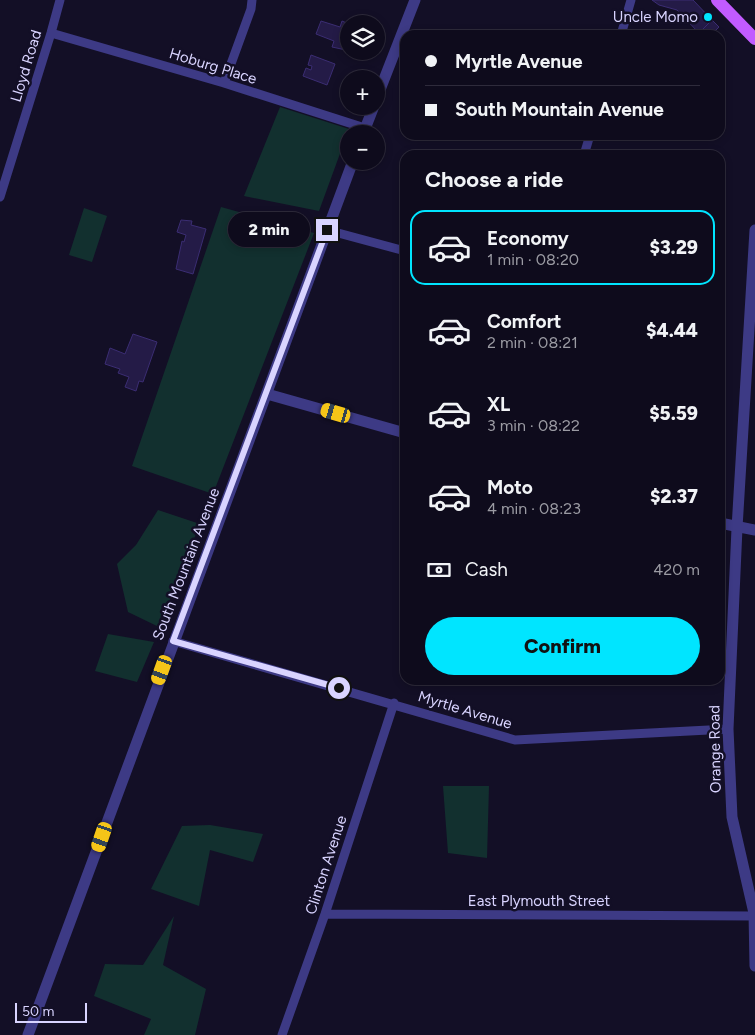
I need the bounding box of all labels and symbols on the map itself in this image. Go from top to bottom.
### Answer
place label: Uncle Momo [613,8,698,26]
marker: Uncle Momo [702,11,714,23]
street label: Lloyd Road [7,28,45,104]
street label: Hoburg Place [167,44,259,88]
callout: 2 min [227,212,310,248]
route end [316,219,338,241]
car [319,402,352,424]
street label: South Mountain Avenue [149,485,223,643]
car [149,653,174,687]
route start [328,677,350,699]
street label: Myrtle Avenue [416,687,514,733]
street label: Orange Road [705,705,725,793]
street label: Clinton Avenue [302,813,350,917]
car [90,820,113,854]
street label: East Plymouth Street [468,892,611,910]
scale bar [15,1000,88,1023]

